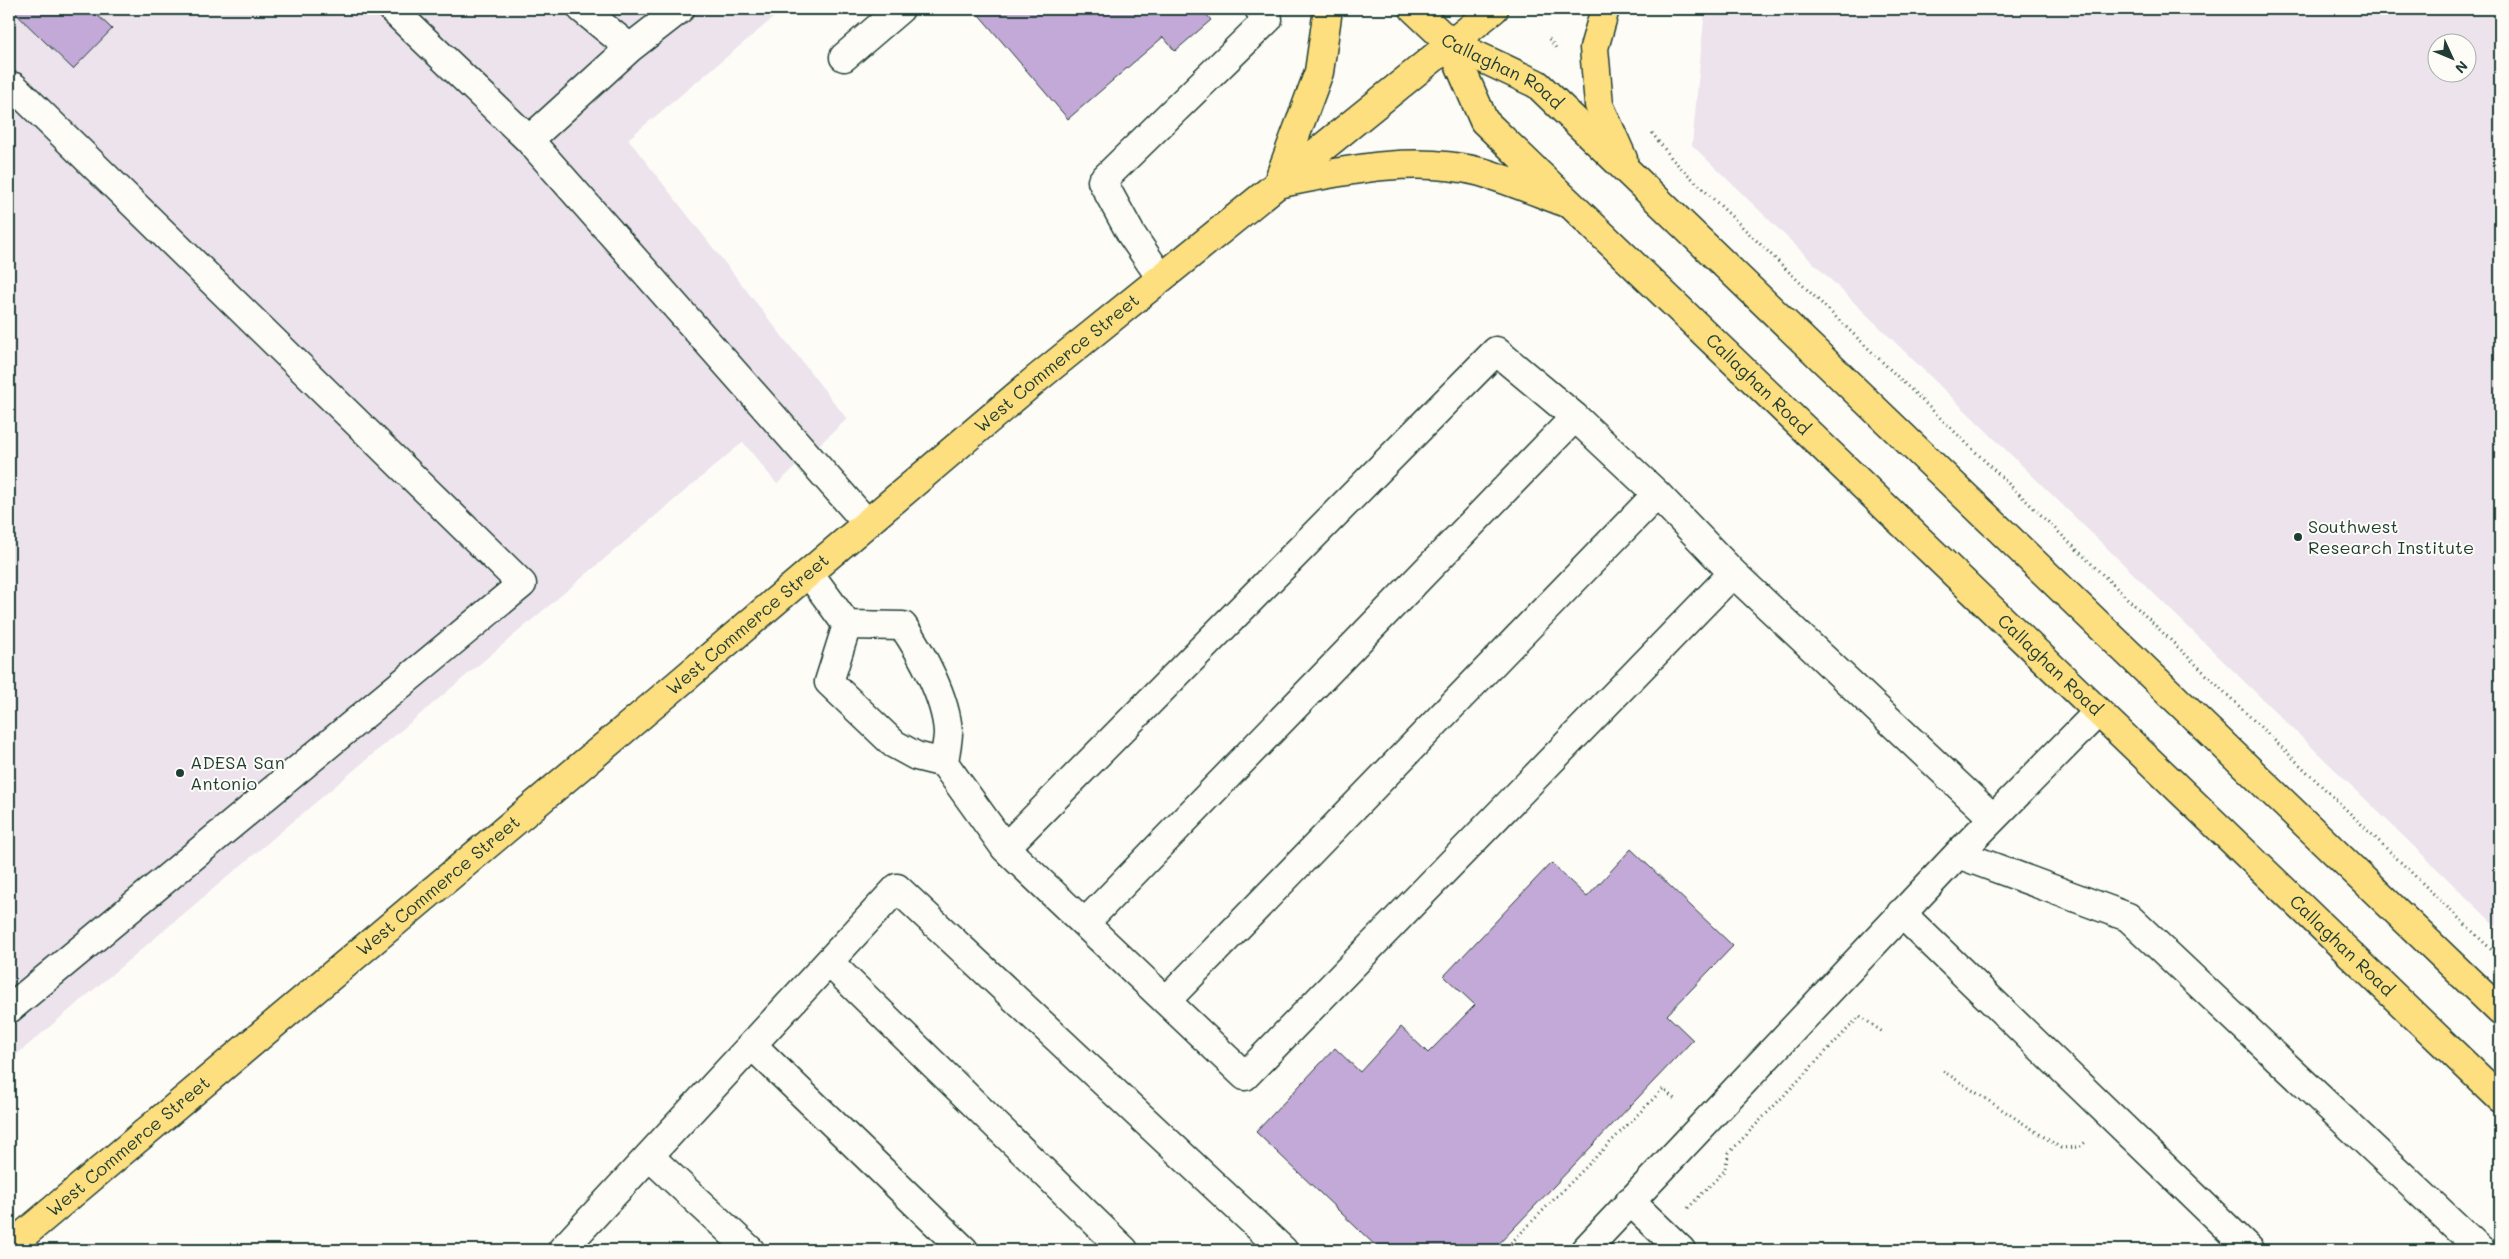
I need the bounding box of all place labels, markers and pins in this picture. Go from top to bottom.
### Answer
place label: Southwest Research Institute [2308,514,2474,559]
marker: Southwest Research Institute [2292,531,2304,543]
place label: ADESA San Antonio [190,750,285,795]
marker: ADESA San Antonio [174,767,186,779]

